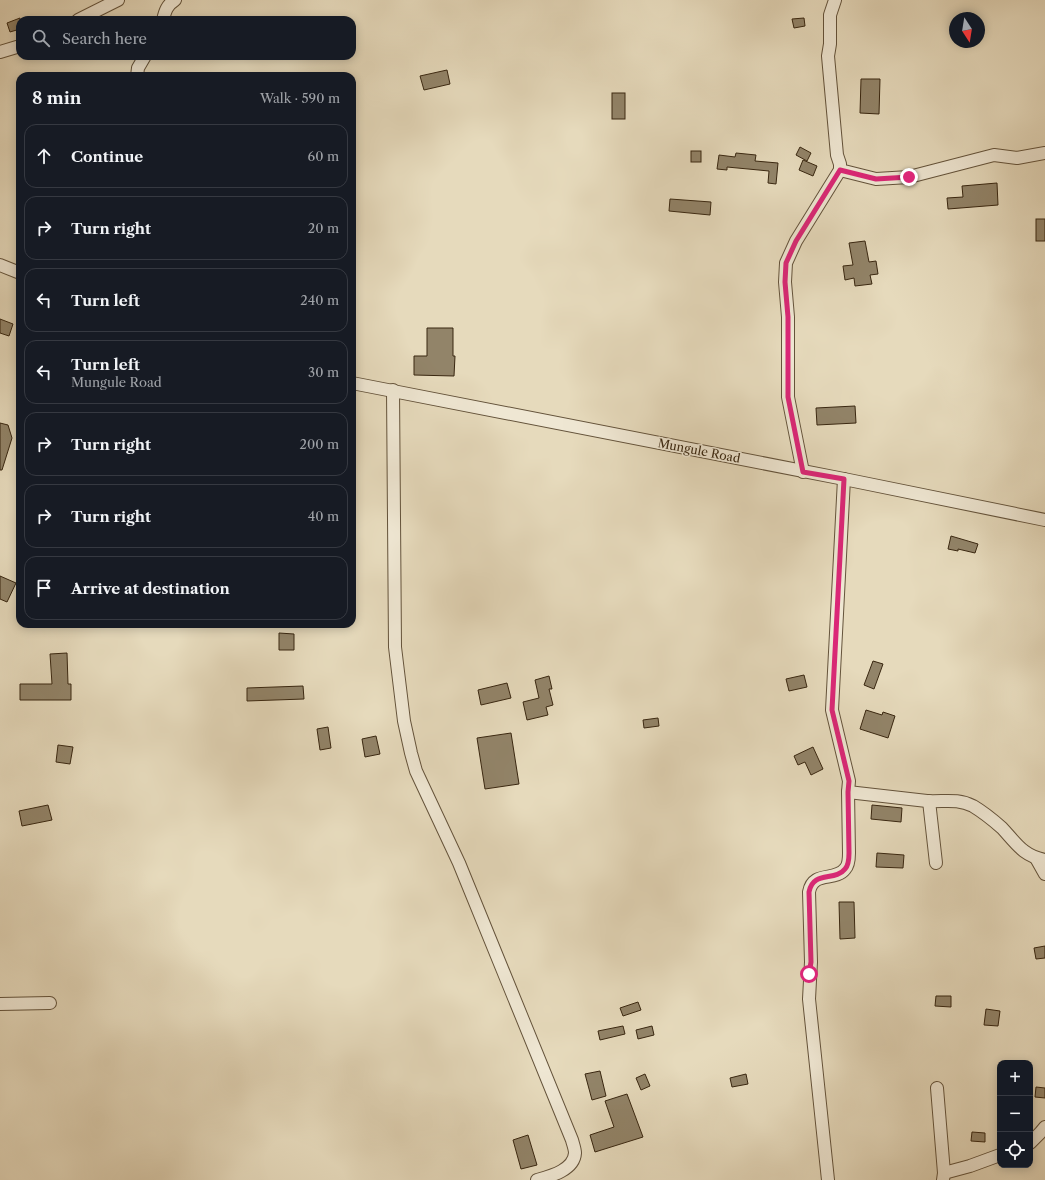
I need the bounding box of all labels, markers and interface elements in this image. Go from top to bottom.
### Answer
north arrow [949,12,985,48]
search box [16,16,356,60]
icon: search [30,27,52,49]
text: Search here [62,29,147,48]
text: 8 min [32,88,81,108]
text: Walk · 590 m [260,90,340,106]
icon: ahead [33,145,55,167]
text: Continue [71,147,143,166]
text: 60 m [308,148,339,164]
route end [900,168,918,186]
icon: right [33,217,55,239]
text: Turn right [71,219,151,238]
text: 20 m [308,220,339,236]
icon: left [33,289,55,311]
text: Turn left [71,291,140,310]
text: 240 m [300,292,339,308]
text: Turn left [71,355,140,374]
icon: left [33,361,55,383]
text: 30 m [308,364,339,380]
text: Mungule Road [71,374,162,390]
icon: right [33,433,55,455]
text: Turn right [71,435,151,454]
street label: Mungule Road [657,435,742,466]
text: 200 m [299,436,339,452]
icon: right [33,505,55,527]
text: Turn right [71,507,151,526]
text: 40 m [308,508,339,524]
icon: arrive [33,577,55,599]
text: Arrive at destination [71,579,230,598]
route start [800,965,818,983]
map controls [997,1060,1033,1168]
button: + [997,1060,1033,1096]
button: − [997,1096,1033,1132]
button: locate [997,1132,1033,1168]

